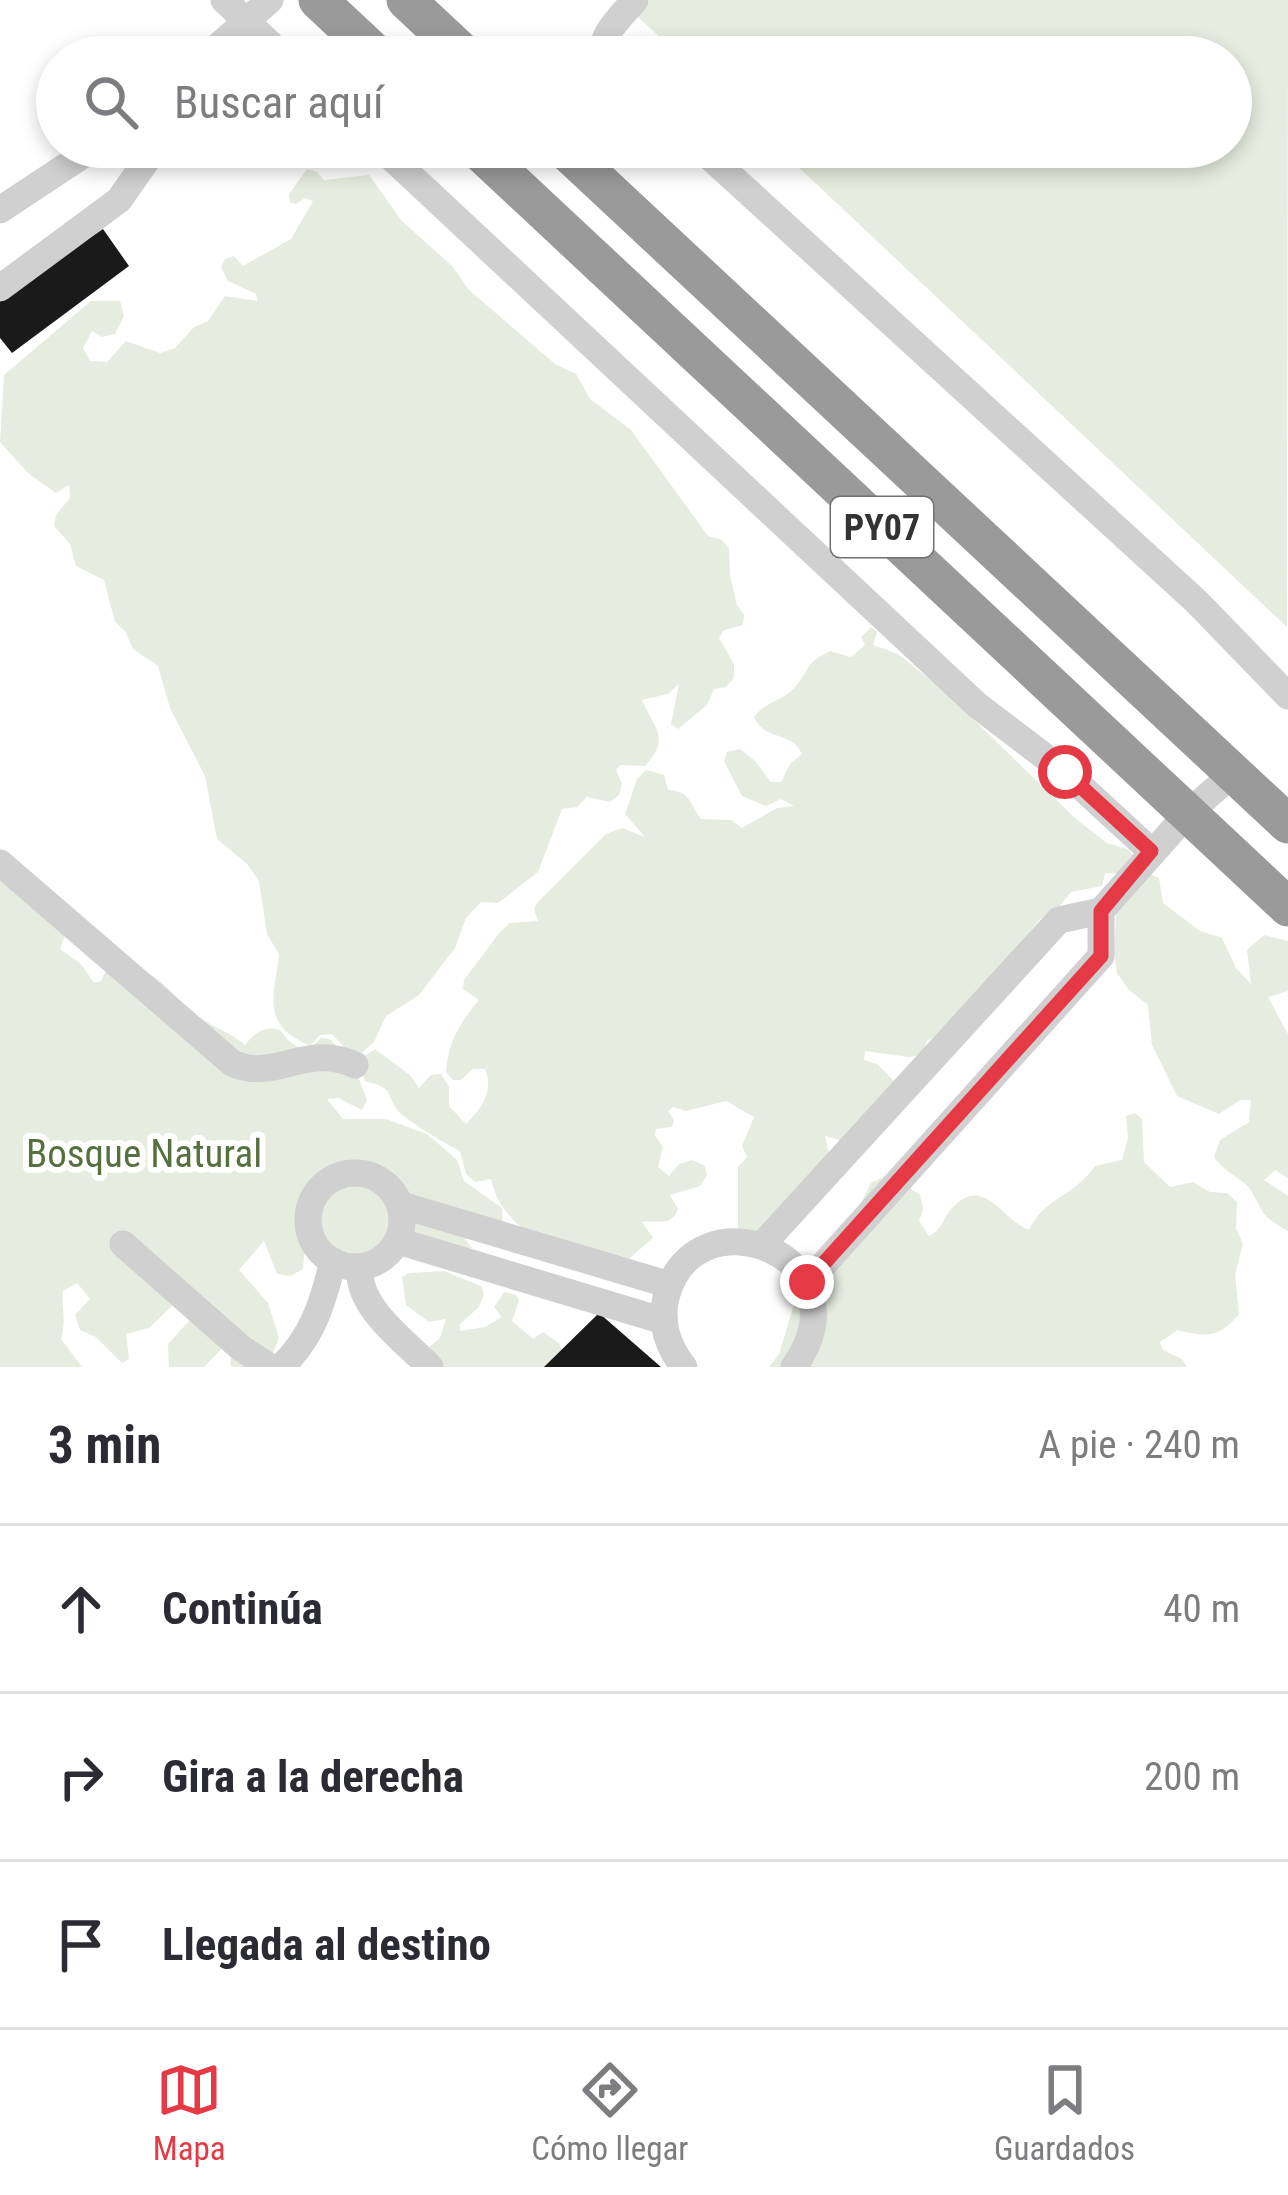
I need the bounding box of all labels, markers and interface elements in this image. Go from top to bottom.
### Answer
search box [36,36,1252,168]
icon: search [78,69,144,135]
text: Buscar aquí [174,76,384,129]
road number: PY07 [831,497,933,557]
route start [1038,745,1092,799]
park label: Bosque Natural [26,1131,262,1177]
route end [780,1255,834,1309]
text: 3 min [48,1416,161,1475]
text: A pie · 240 m [1039,1422,1240,1468]
icon: ahead [48,1576,114,1642]
text: Continúa [162,1582,323,1635]
text: 40 m [1163,1586,1240,1632]
icon: right [48,1744,114,1810]
text: Gira a la derecha [162,1750,464,1803]
text: 200 m [1144,1754,1240,1800]
icon: arrive [48,1912,114,1978]
text: Llegada al destino [162,1918,491,1971]
tab: Mapa [153,2057,226,2168]
tab: Cómo llegar [531,2057,688,2168]
tab: Guardados [994,2057,1135,2168]

